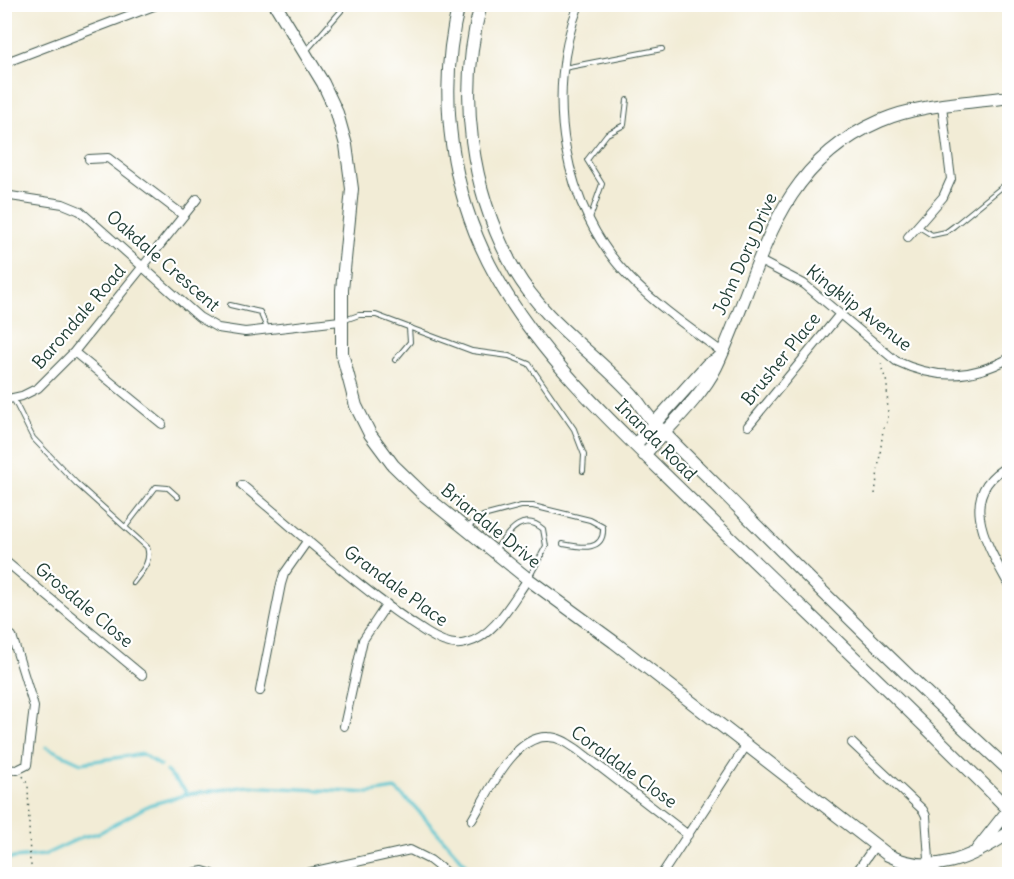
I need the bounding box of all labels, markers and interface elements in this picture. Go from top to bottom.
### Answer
street label: John Dory Drive [707,189,782,319]
street label: Oakdale Crescent [102,205,225,316]
street label: Barondale Road [27,259,131,374]
street label: Kingklip Avenue [802,259,917,356]
street label: Brusher Place [736,307,825,410]
street label: Inanda Road [611,394,702,486]
street label: Briardale Drive [437,478,546,573]
street label: Grandale Place [340,540,453,631]
street label: Grosdale Close [30,557,138,652]
street label: Coraldale Close [567,720,682,813]

